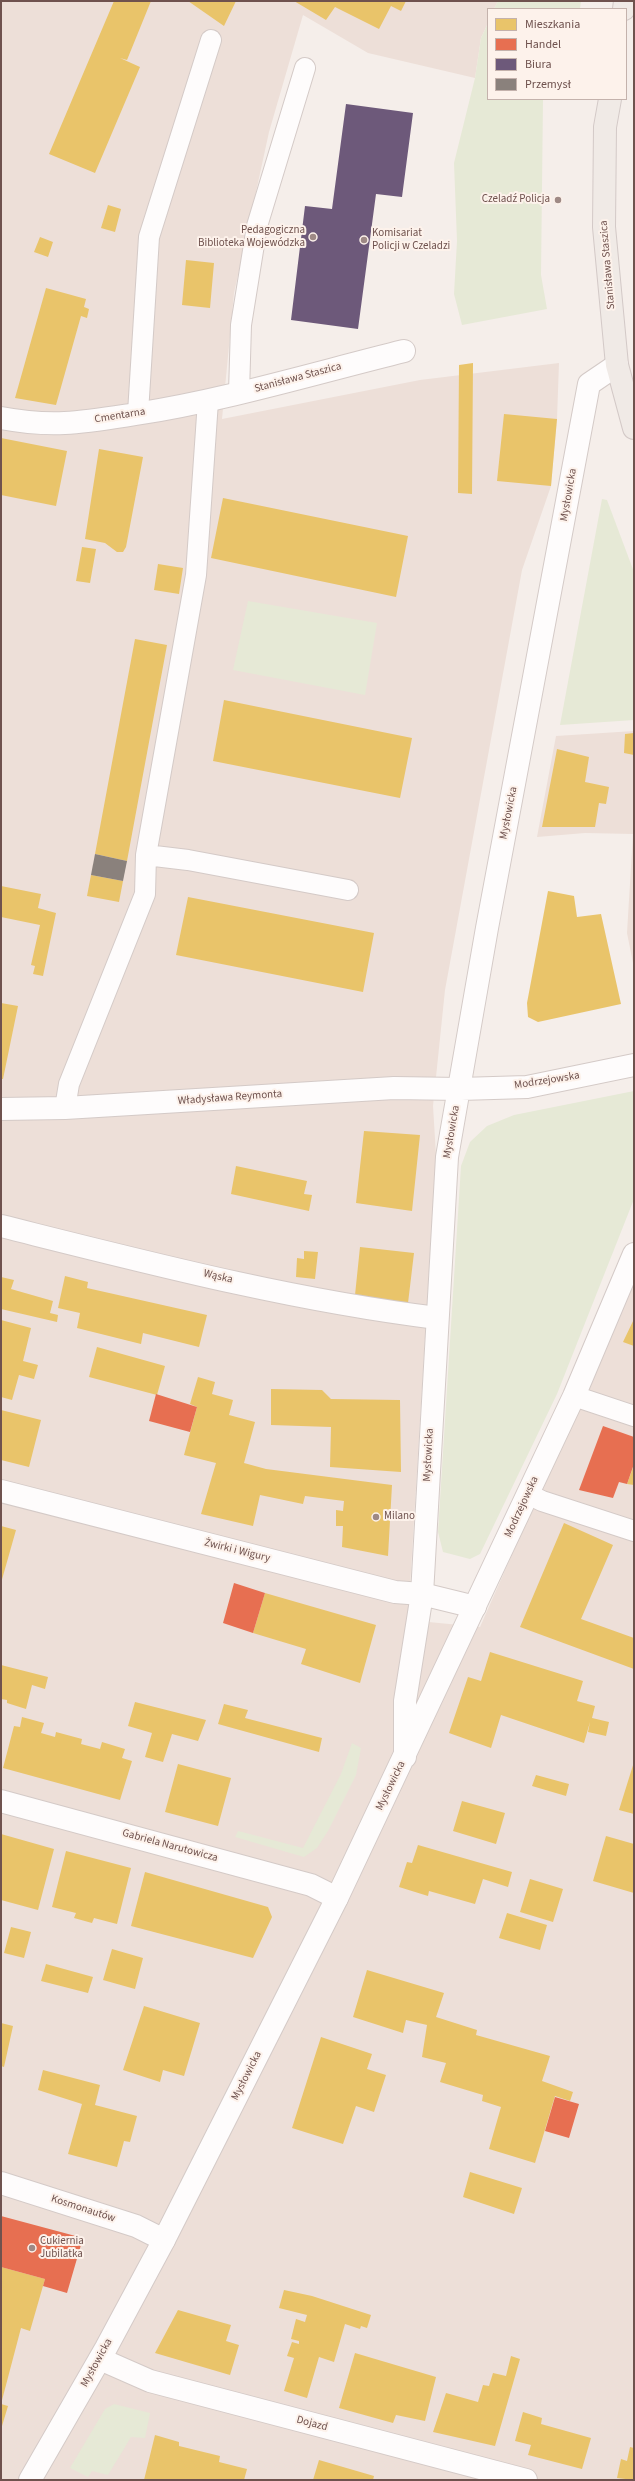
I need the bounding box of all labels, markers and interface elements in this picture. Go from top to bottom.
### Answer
legend [487,8,627,100]
text: Mieszkania [525,16,580,33]
text: Handel [525,36,561,53]
text: Biura [525,56,551,73]
text: Przemysł [525,76,571,93]
place label: Czeladź Policja [482,193,550,207]
marker: Czeladź Policja [553,195,563,205]
street label: Stanisława Staszica [598,220,618,310]
place label: Pedagogiczna Biblioteka Wojewódzka [198,224,305,250]
place label: Komisariat Policji w Czeladzi [372,227,450,253]
marker: Pedagogiczna Biblioteka Wojewódzka [308,232,318,242]
marker: Komisariat Policji w Czeladzi [359,235,369,245]
street label: Stanisława Staszica [253,360,343,396]
street label: Cmentarna [94,405,146,427]
street label: Mysłowicka [558,468,580,522]
street label: Mysłowicka [497,786,521,840]
street label: Modrzejowska [513,1069,581,1093]
street label: Władysława Reymonta [177,1088,283,1108]
street label: Mysłowicka [441,1105,463,1159]
street label: Wąska [202,1267,234,1287]
street label: Mysłowicka [421,1428,437,1482]
street label: Modrzejowska [502,1474,542,1540]
place label: Milano [384,1510,415,1524]
marker: Milano [371,1512,381,1522]
street label: Żwirki i Wigury [203,1536,271,1566]
street label: Mysłowicka [373,1759,409,1813]
street label: Gabriela Narutowicza [121,1827,219,1865]
street label: Mysłowicka [229,2049,265,2103]
street label: Kosmonautów [49,2192,117,2226]
place label: Cukiernia Jubilatka [40,2235,84,2261]
marker: Cukiernia Jubilatka [27,2243,37,2253]
street label: Mysłowicka [78,2336,116,2390]
street label: Dojazd [295,2414,329,2434]

